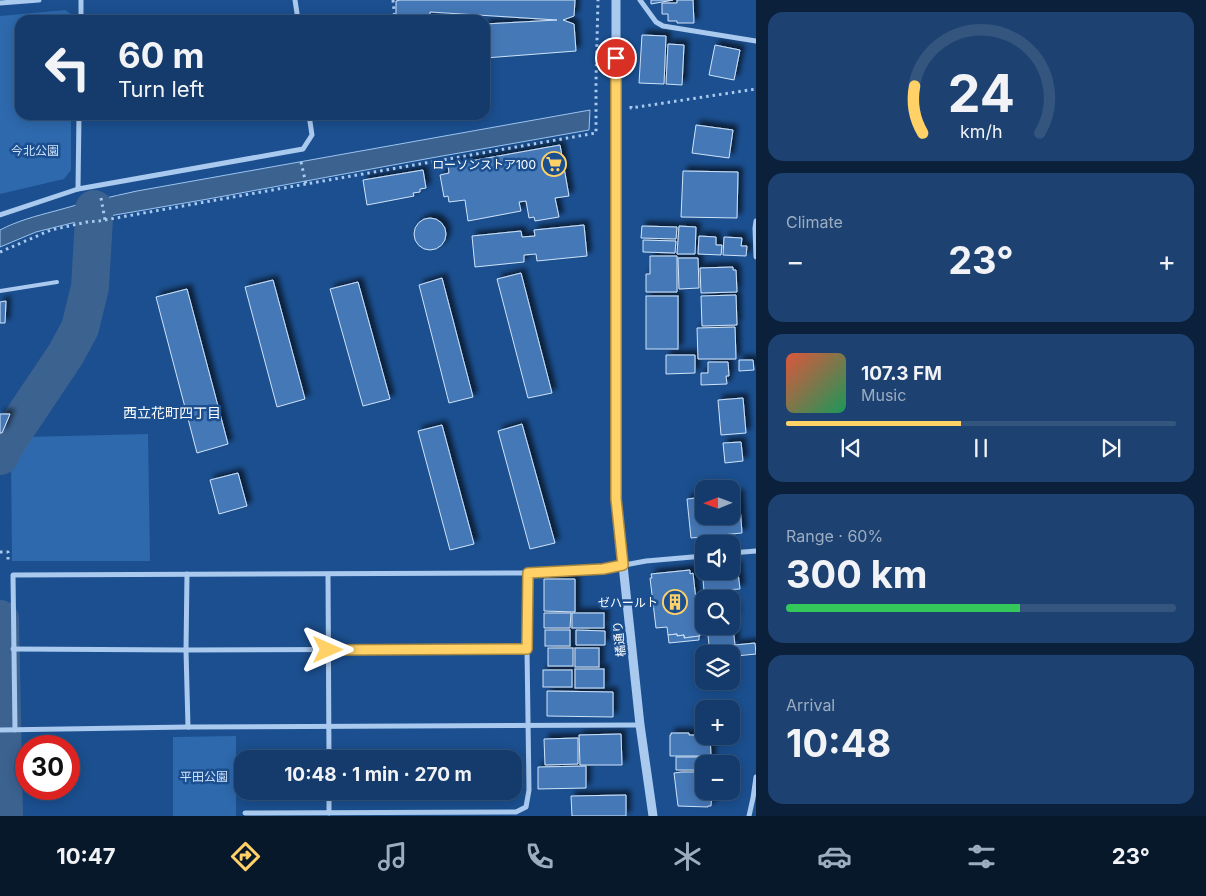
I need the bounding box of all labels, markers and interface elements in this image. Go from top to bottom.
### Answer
text: 60 m [118,34,205,76]
icon: left [35,35,100,100]
pin [595,37,637,79]
icon: arrive [602,44,630,72]
text: 24 [947,62,1015,125]
text: Turn left [118,76,204,102]
text: km/h [960,121,1002,142]
park label: 今北公園 [11,143,59,158]
supermarket icon: ローソンストア100 [541,151,567,177]
place label: ローソンストア100 [432,157,536,172]
text: Climate [786,212,843,232]
text: 23° [948,237,1014,283]
text: − [786,244,805,278]
text: + [1157,244,1176,278]
text: 107.3 FM [861,362,942,385]
text: Music [861,385,906,405]
district label: 西立花町四丁目 [123,404,221,421]
icon: previous [837,434,865,462]
icon: pause [967,434,995,462]
icon: next [1097,434,1125,462]
north arrow [695,480,740,525]
map controls [695,480,740,800]
text: Range · 60% [786,526,883,546]
button: sound [695,535,740,580]
text: 300 km [786,551,928,597]
building icon: ゼハールト [662,589,688,615]
button: search [695,590,740,635]
place label: ゼハールト [598,595,658,610]
street label: 橘通り [610,620,628,658]
position arrow [301,623,353,675]
button: layers [695,645,740,690]
text: Arrival [786,695,835,715]
button: + [695,700,740,745]
text: 10:48 [786,720,891,766]
speed limit sign: 30 [15,735,80,800]
button: − [695,755,740,800]
text: 10:48 · 1 min · 270 m [284,763,472,786]
park label: 平田公園 [180,769,228,784]
icon: directions [228,839,263,874]
icon: music [375,839,410,874]
icon: phone [522,839,557,874]
icon: climate [670,839,705,874]
icon: car [817,839,852,874]
icon: filters [964,839,999,874]
text: 10:47 [56,843,116,869]
text: 23° [1112,843,1150,869]

